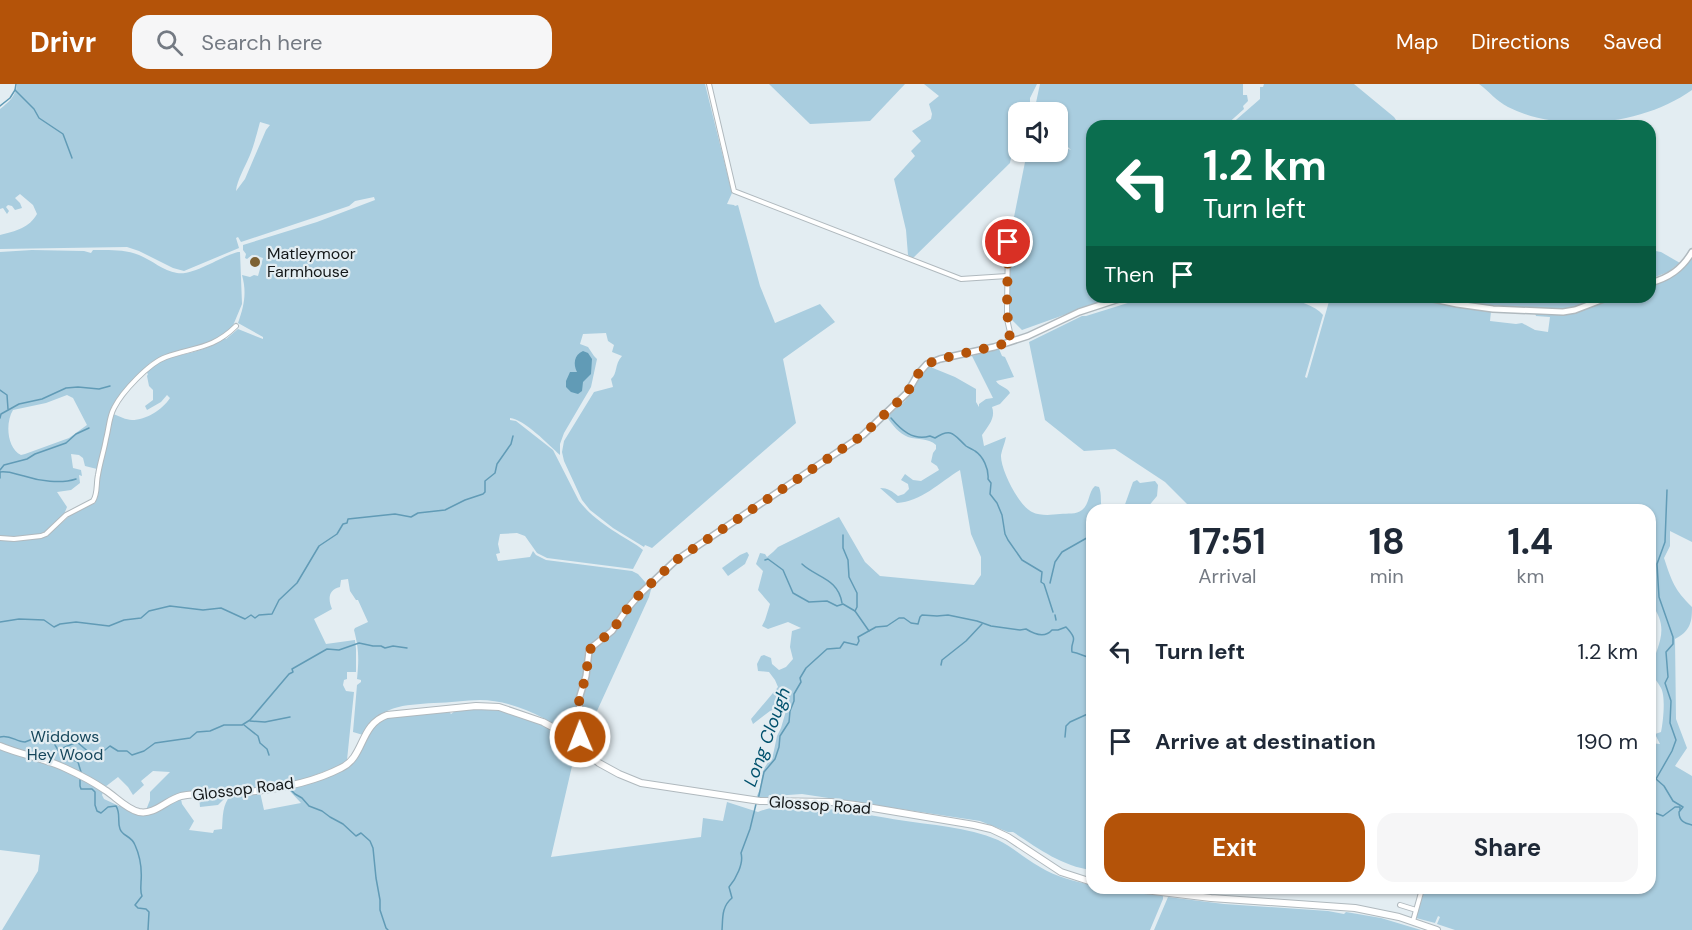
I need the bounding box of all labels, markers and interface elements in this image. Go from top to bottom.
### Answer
search box [132,15,552,69]
text: Drivr [30,24,96,61]
icon: search [153,26,186,59]
text: Search here [201,28,323,57]
text: Map [1396,28,1438,56]
text: Directions [1471,28,1570,56]
text: Saved [1603,28,1662,56]
map controls [1008,102,1068,162]
button: sound [1008,102,1068,162]
text: 1.2 km [1203,138,1327,193]
icon: left [1104,144,1182,222]
text: Turn left [1203,191,1306,226]
pin [982,216,1033,267]
icon: arrive [991,225,1024,258]
place label: Matleymoor Farmhouse [267,243,356,282]
marker: Matleymoor Farmhouse [248,255,262,269]
icon: arrive [1166,258,1199,291]
text: Then [1104,260,1154,289]
text: 17:51 [1189,518,1266,565]
text: 18 [1369,518,1405,565]
text: 1.4 [1508,518,1553,565]
text: Arrival [1198,563,1257,589]
text: min [1370,563,1404,589]
text: km [1516,563,1544,589]
icon: left [1104,635,1137,668]
text: Turn left [1155,637,1245,666]
text: 1.2 km [1578,637,1638,666]
water label: Long Clough [738,684,796,790]
position arrow [548,705,612,769]
icon: arrive [1104,725,1137,758]
park label: Widdows Hey Wood [27,726,103,765]
text: Arrive at destination [1155,727,1376,756]
text: 190 m [1577,727,1638,756]
street label: Glossop Road [191,772,295,806]
street label: Glossop Road [768,791,872,819]
button: Exit [1104,813,1365,882]
button: Share [1377,813,1638,882]

